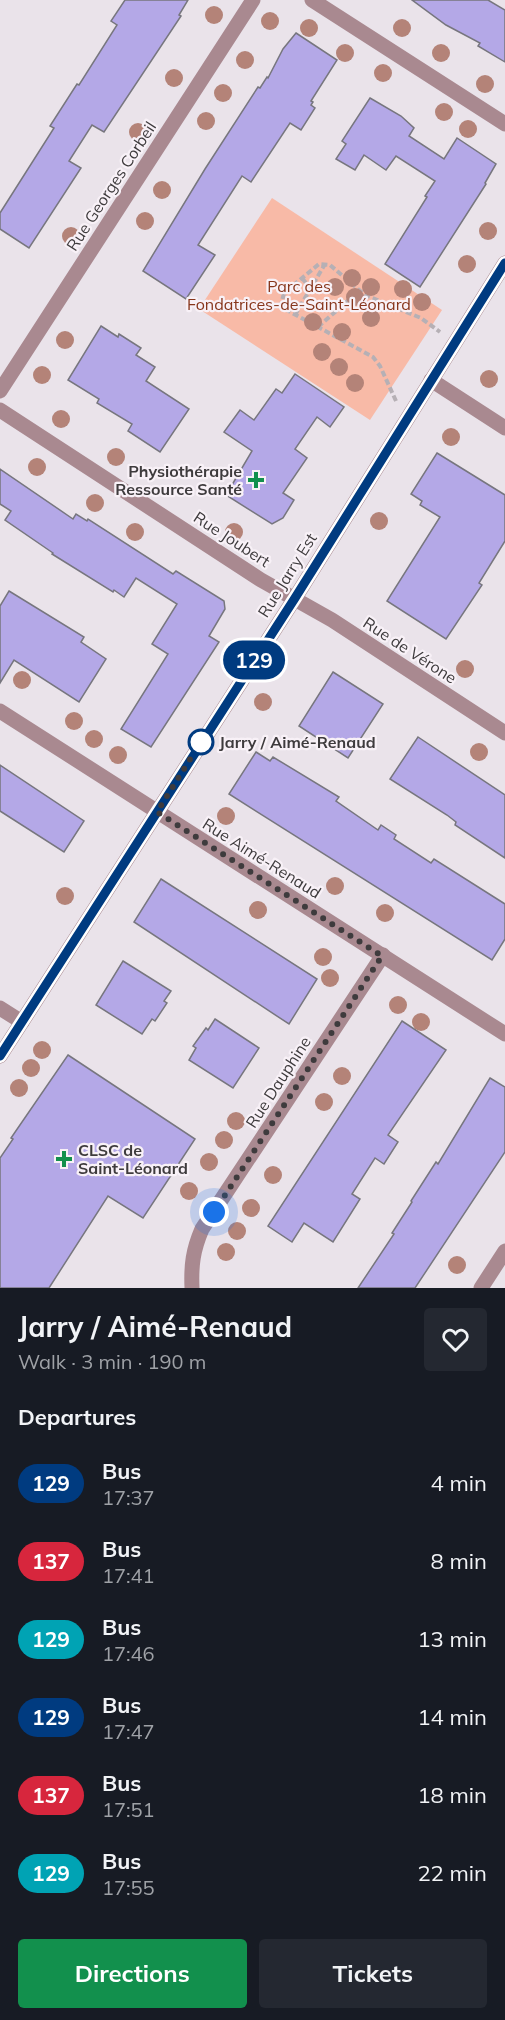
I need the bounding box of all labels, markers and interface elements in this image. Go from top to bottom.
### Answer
street label: Rue Georges Corbeil [62,118,160,254]
park label: Parc des Fondatrices-de-Saint-Léonard [187,276,411,314]
place label: Physiothérapie Ressource Santé [115,461,242,499]
marker: Physiothérapie Ressource Santé [247,471,265,489]
street label: Rue Joubert [190,507,274,571]
street label: Rue Jarry Est [253,529,321,621]
street label: Rue de Vérone [359,612,461,688]
line badge: 129 [220,640,288,680]
text: 129 [235,647,273,673]
marker: Jarry / Aimé-Renaud [188,729,214,755]
place label: Jarry / Aimé-Renaud [219,732,376,752]
street label: Rue Aimé-Renaud [199,814,325,902]
street label: Rue Dauphine [241,1033,315,1131]
place label: CLSC de Saint-Léonard [78,1140,188,1178]
marker: CLSC de Saint-Léonard [55,1150,73,1168]
your location [199,1197,229,1227]
button: heart [424,1308,487,1371]
text: Jarry / Aimé-Renaud [18,1309,292,1344]
text: Walk · 3 min · 190 m [18,1349,206,1374]
text: Departures [18,1403,136,1431]
text: Bus [102,1457,141,1485]
text: 4 min [431,1469,487,1497]
text: 129 [32,1470,70,1496]
text: 17:37 [102,1485,155,1510]
text: Bus [102,1535,141,1563]
text: 8 min [431,1547,487,1575]
text: 137 [32,1548,70,1574]
text: 17:41 [102,1563,155,1588]
text: Bus [102,1613,141,1641]
text: 13 min [417,1625,487,1653]
text: 129 [32,1626,70,1652]
text: 17:46 [102,1641,155,1666]
text: Bus [102,1691,141,1719]
text: 14 min [417,1703,487,1731]
text: 129 [32,1704,70,1730]
text: 17:47 [102,1719,155,1744]
text: Bus [102,1769,141,1797]
text: 18 min [417,1781,487,1809]
text: 137 [32,1782,70,1808]
text: 17:51 [102,1797,155,1822]
text: Bus [102,1847,141,1875]
text: 22 min [417,1859,487,1887]
text: 129 [32,1860,70,1886]
text: 17:55 [102,1875,155,1900]
button: Directions [18,1939,247,2008]
button: Tickets [259,1939,487,2008]

